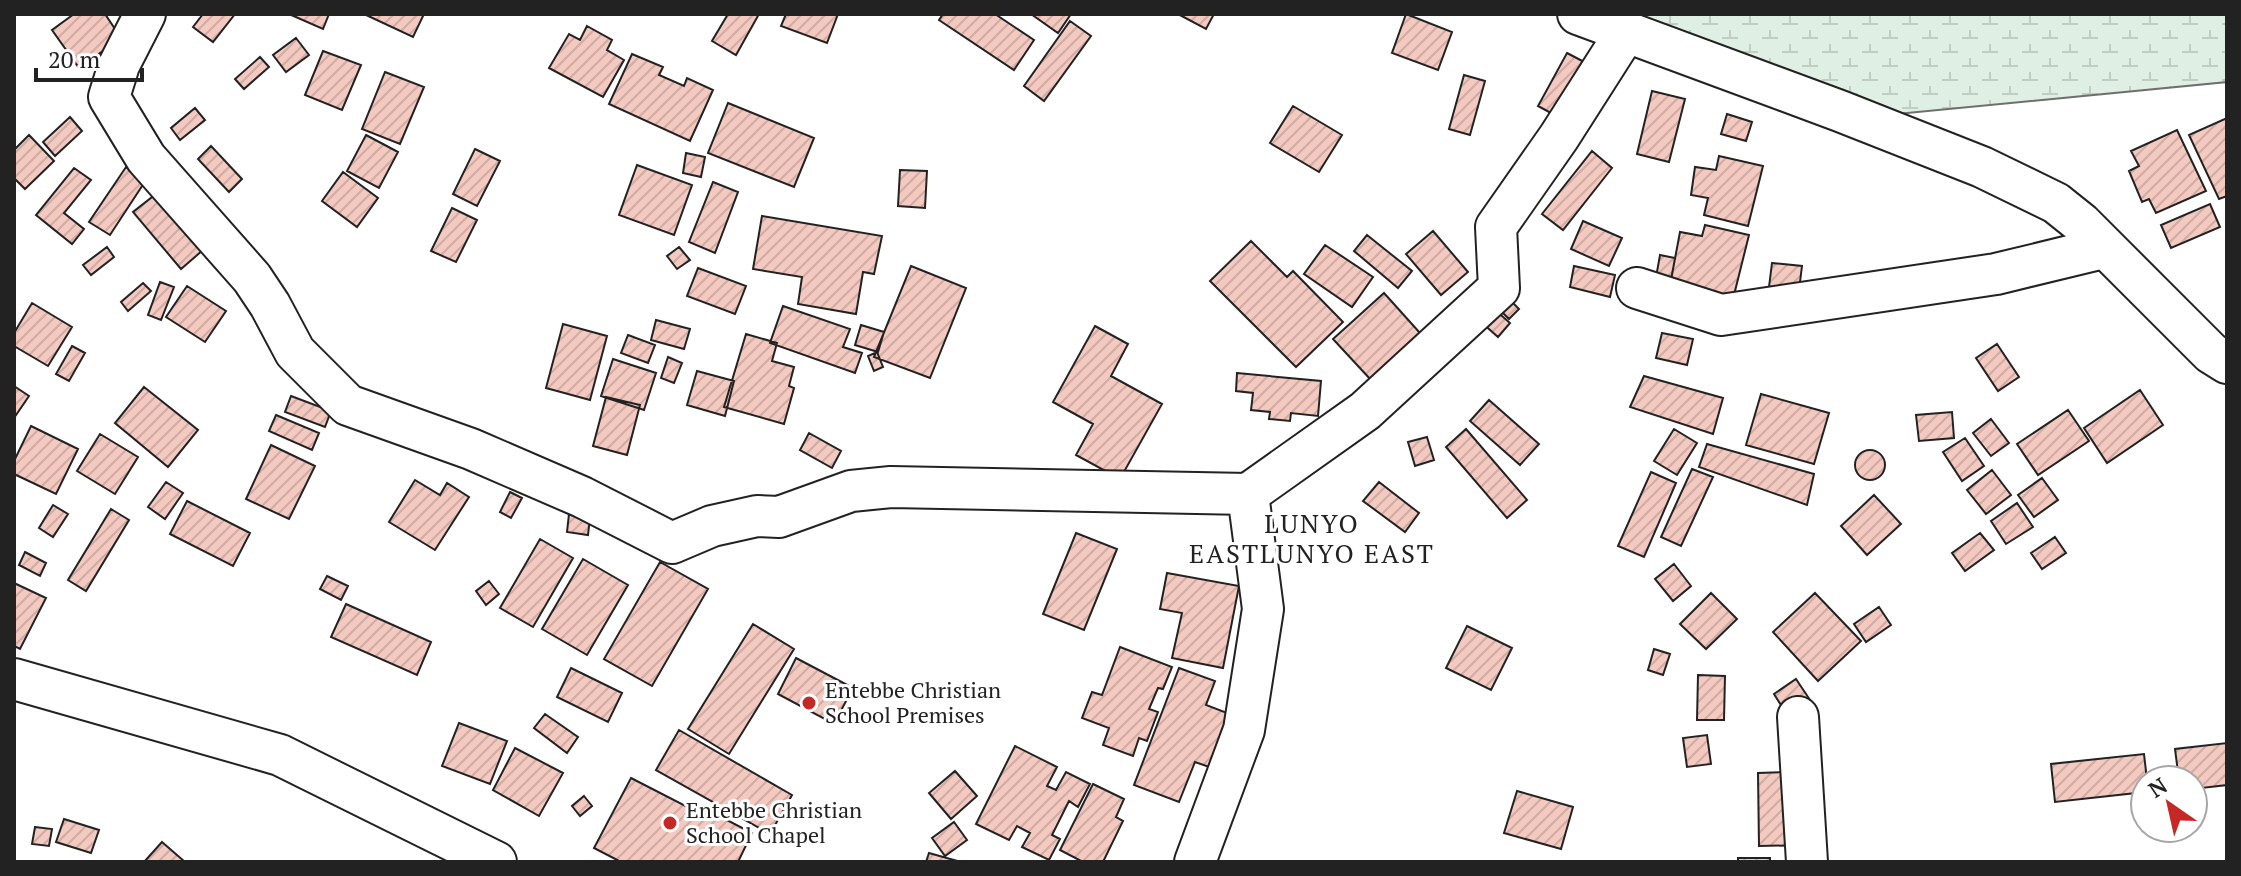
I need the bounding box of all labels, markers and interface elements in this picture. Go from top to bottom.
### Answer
scale bar [36,32,142,82]
text: 20 m [48,43,100,75]
district label: LUNYO EASTLUNYO EAST [1189,506,1435,570]
place label: Entebbe Christian School Premises [825,675,1001,729]
marker: Entebbe Christian School Premises [800,694,818,712]
north arrow [2129,764,2209,844]
text: N [2143,770,2173,804]
place label: Entebbe Christian School Chapel [686,795,862,849]
marker: Entebbe Christian School Chapel [661,814,679,832]

